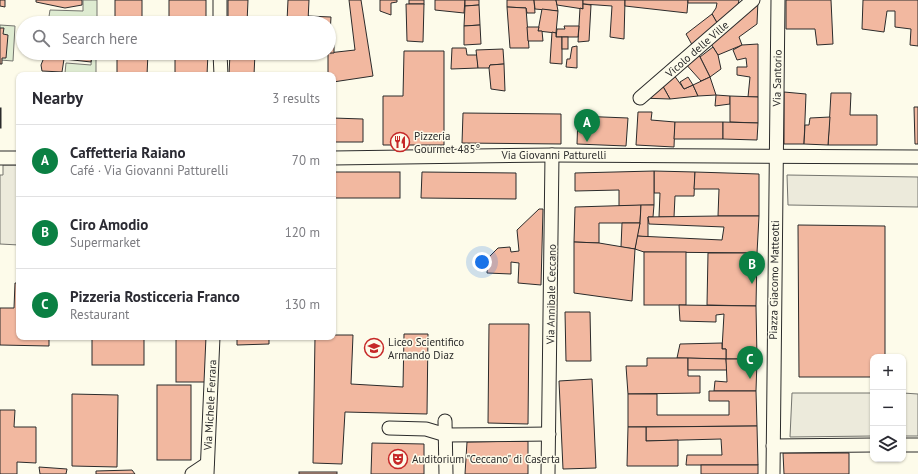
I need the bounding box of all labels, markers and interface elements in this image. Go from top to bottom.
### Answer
search box [16,16,336,60]
street label: Vicolo delle Ville [662,17,732,81]
icon: search [30,27,52,49]
text: Search here [62,29,138,48]
street label: Via Santorio [769,49,784,108]
text: Nearby [32,87,83,109]
text: 3 results [272,90,320,107]
pin: A [574,109,600,142]
place label: Pizzeria Gourmet 485° [414,129,480,156]
restaurant icon: Pizzeria Gourmet 485° [389,131,411,153]
text: Caffetteria Raiano [70,143,185,162]
street label: Via Giovanni Patturelli [500,148,607,162]
text: A [41,152,49,169]
text: 70 m [292,152,320,169]
text: Café · Via Giovanni Patturelli [70,162,228,179]
text: Ciro Amodio [70,215,148,234]
street label: Piazza Giacomo Matteotti [766,220,782,340]
text: B [41,224,49,241]
text: 120 m [285,224,320,241]
text: Supermarket [70,234,140,251]
street label: Via Annibale Ceccano [543,244,559,345]
pin: B [739,251,765,284]
your location [472,252,492,272]
text: Pizzeria Rosticceria Franco [70,287,240,306]
text: C [41,296,49,313]
text: 130 m [285,296,320,313]
text: Restaurant [70,306,129,323]
place label: Liceo Scientifico Armando Diaz [388,335,464,362]
school or university icon: Liceo Scientifico Armando Diaz [363,337,385,359]
pin: C [737,346,763,379]
map controls [870,354,906,462]
button: + [870,354,906,390]
street label: Via Michele Ferrara [201,359,219,452]
button: − [870,390,906,426]
button: layers [870,426,906,462]
theatre icon: Auditorium "Ceccano" di Caserta [387,448,409,470]
place label: Auditorium "Ceccano" di Caserta [412,452,560,466]

